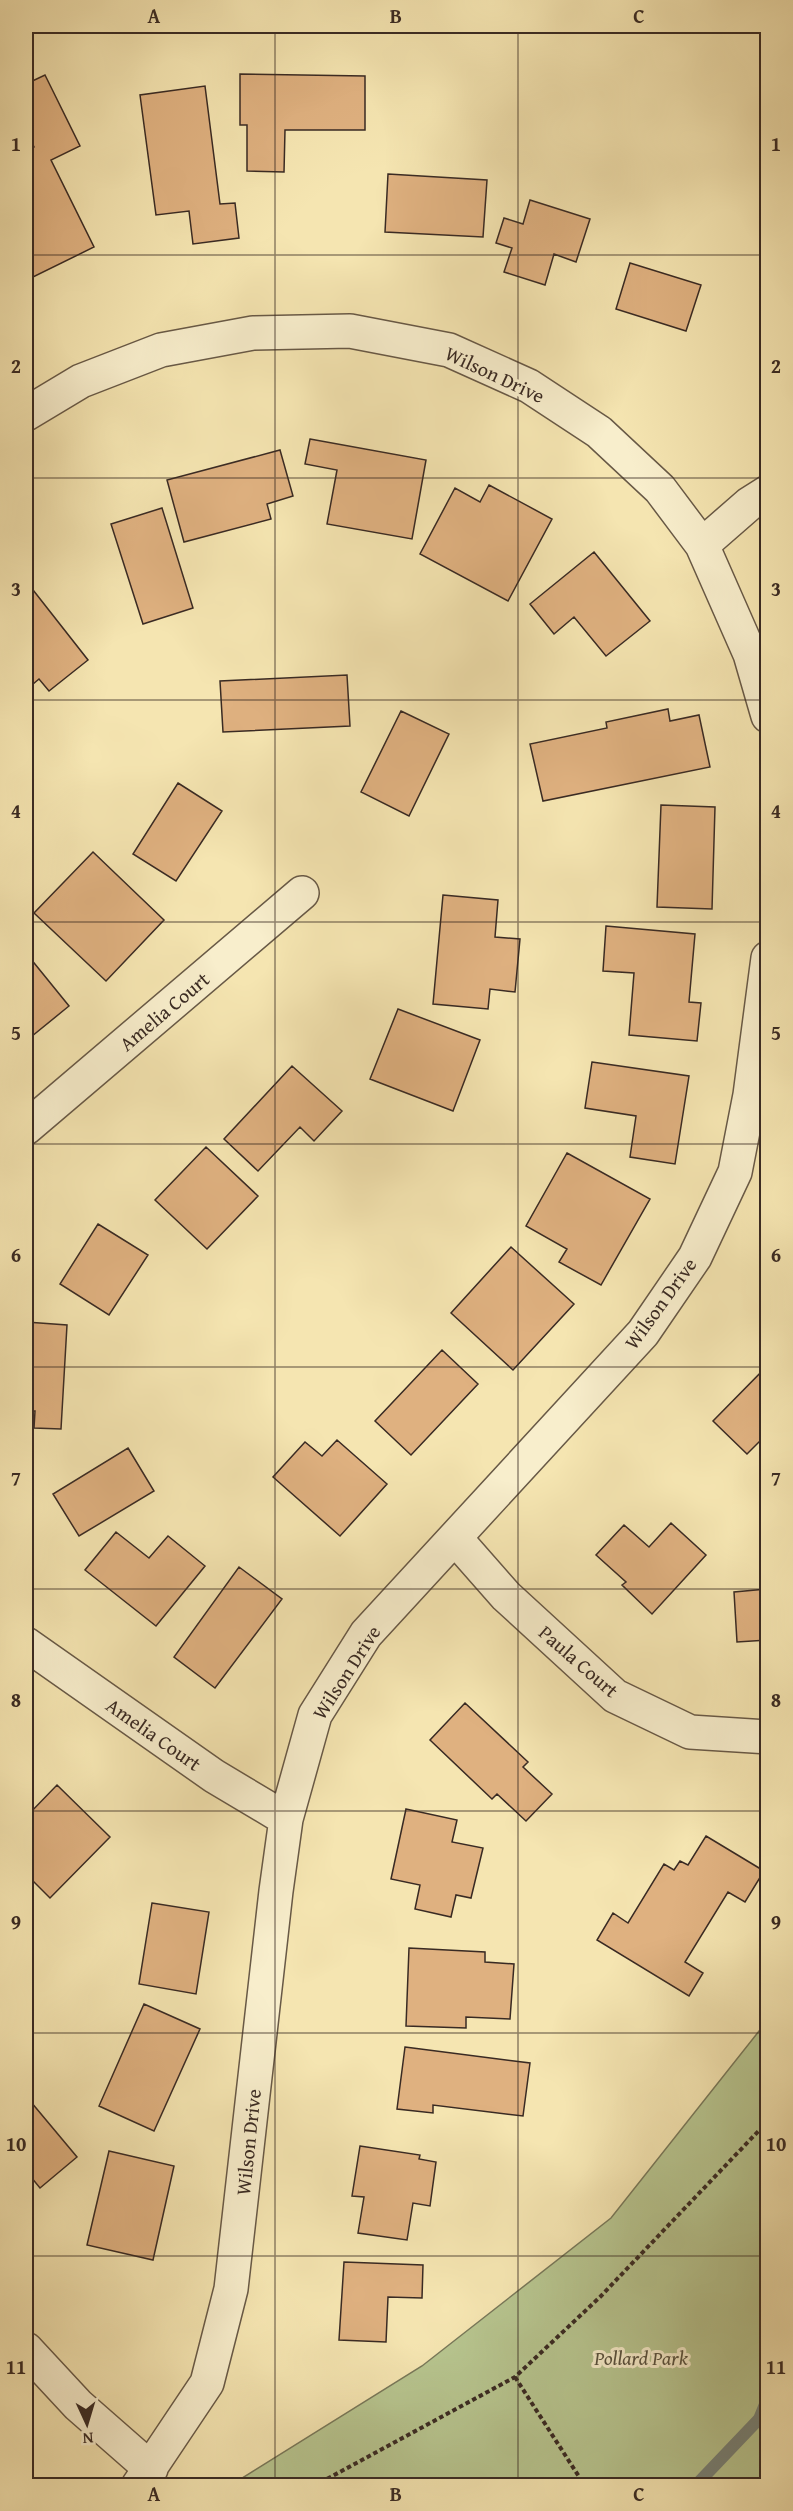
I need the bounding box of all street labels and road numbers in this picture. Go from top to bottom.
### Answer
street label: Wilson Drive [440,338,550,410]
street label: Amelia Court [112,964,216,1058]
street label: Wilson Drive [617,1251,703,1355]
street label: Paula Court [533,1618,625,1704]
street label: Wilson Drive [305,1619,387,1725]
street label: Amelia Court [101,1691,207,1777]
street label: Wilson Drive [228,2087,268,2197]

